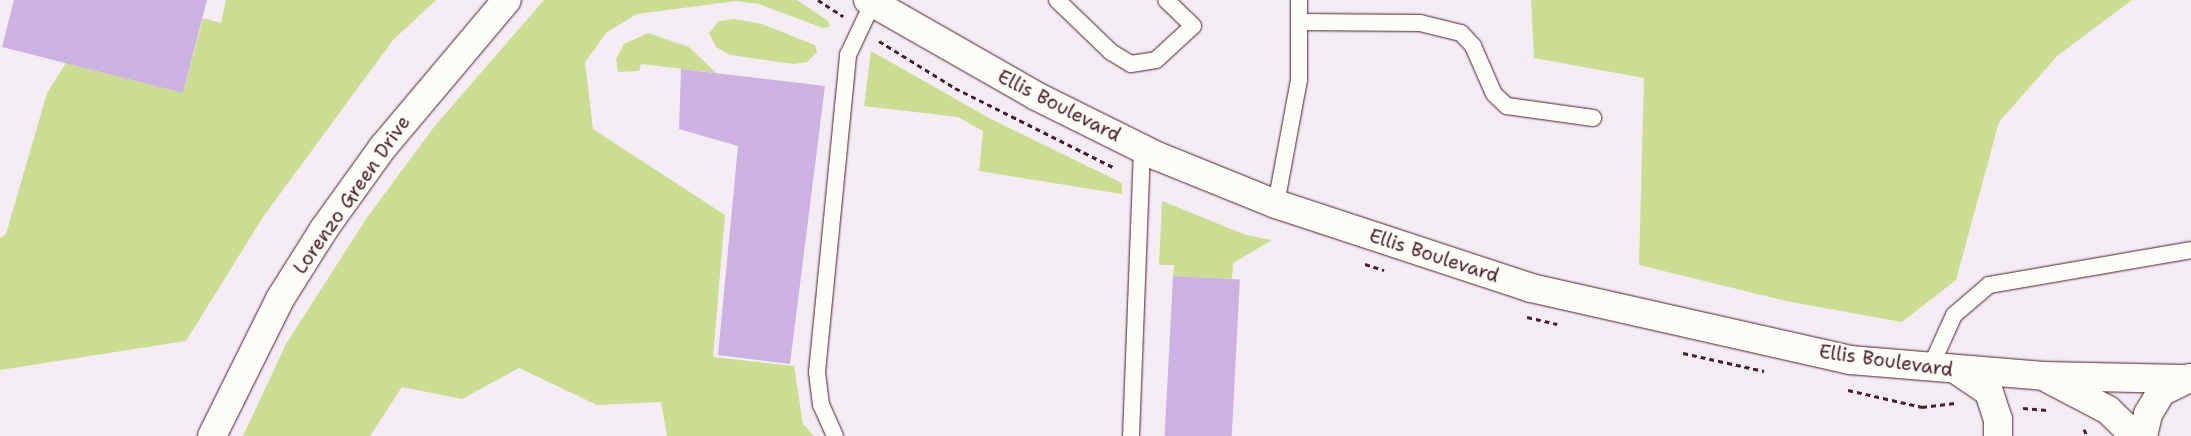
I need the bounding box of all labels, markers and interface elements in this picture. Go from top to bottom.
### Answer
street label: Ellis Boulevard [994,65,1124,147]
street label: Lorenzo Green Drive [289,111,415,279]
street label: Ellis Boulevard [1366,224,1502,288]
street label: Ellis Boulevard [1818,340,1954,382]

